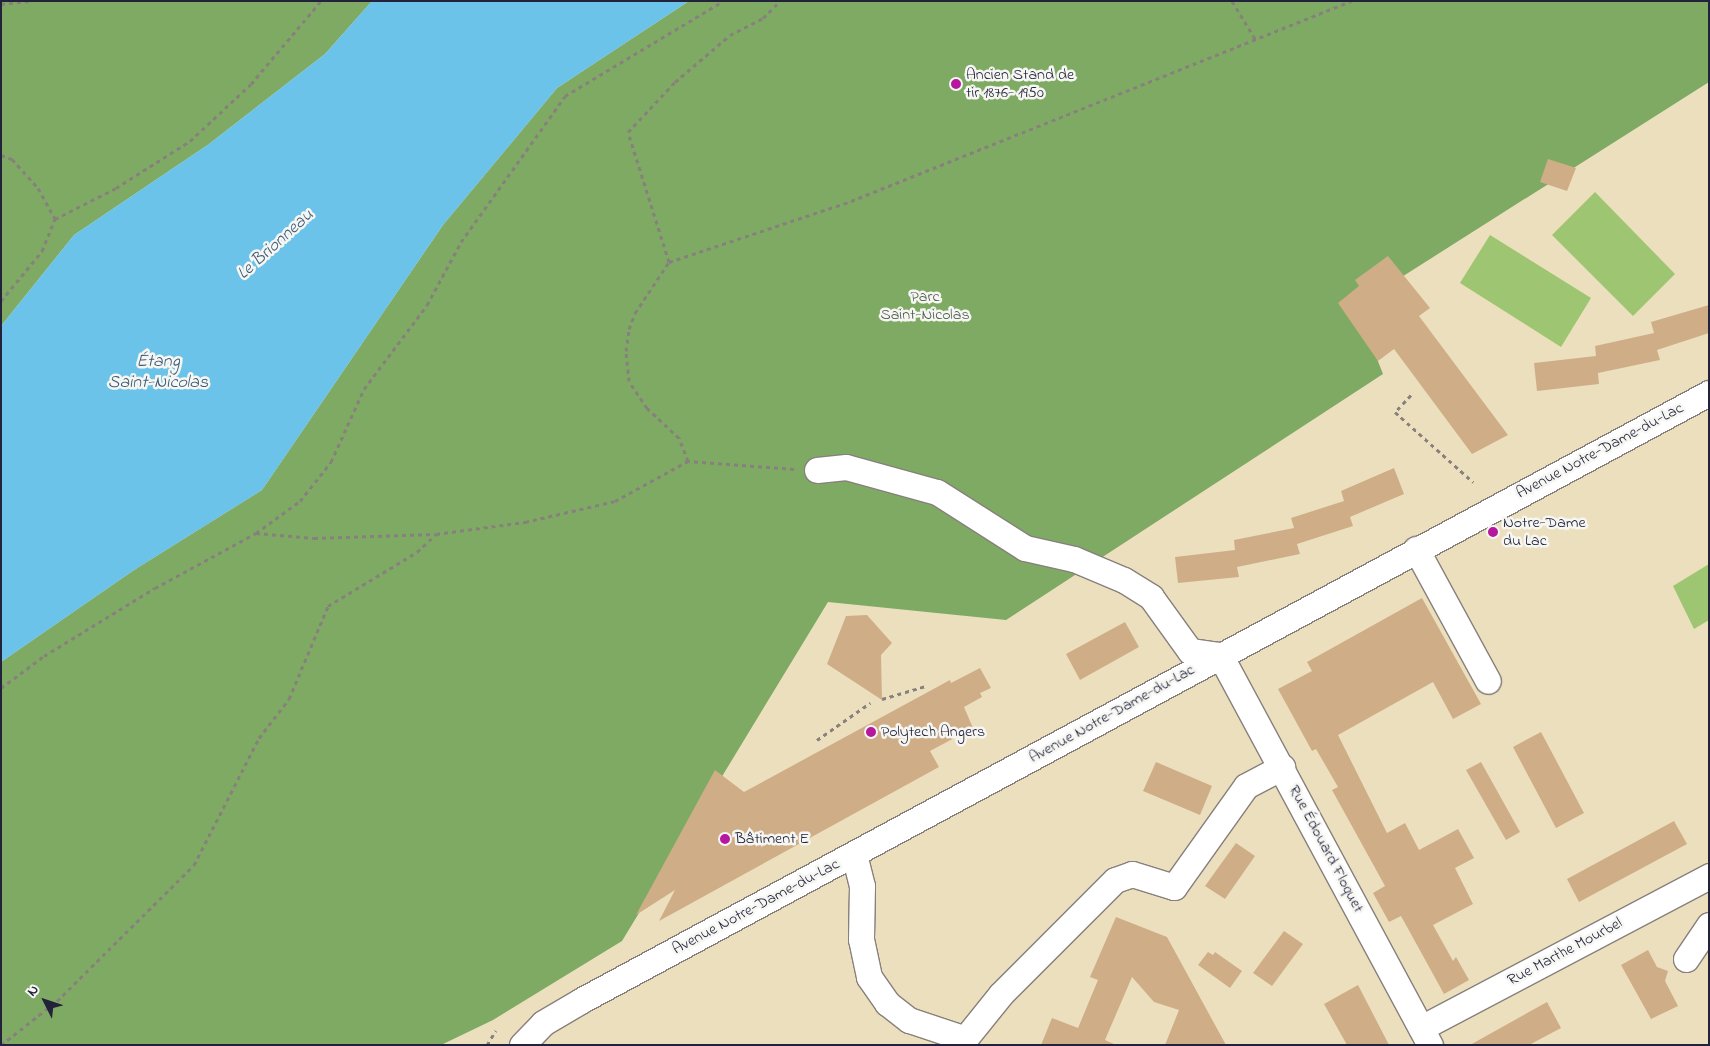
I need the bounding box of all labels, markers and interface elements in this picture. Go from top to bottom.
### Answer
place label: Ancien Stand de tir 1876- 1950 [966,65,1074,103]
marker: Ancien Stand de tir 1876- 1950 [950,78,962,90]
water label: Le Brionneau [233,205,319,285]
park label: Parc Saint-Nicolas [880,287,970,325]
water label: Étang Saint-Nicolas [108,352,208,394]
street label: Avenue Notre-Dame-du-Lac [1513,399,1687,503]
place label: Notre-Dame du Lac [1503,513,1586,551]
marker: Notre-Dame du Lac [1487,526,1499,538]
street label: Avenue Notre-Dame-du-Lac [1026,660,1198,768]
place label: Polytech Angers [881,722,985,742]
marker: Polytech Angers [865,726,877,738]
street label: Rue Édouard Floquet [1284,782,1368,916]
place label: Bâtiment E [735,829,809,849]
marker: Bâtiment E [719,833,731,845]
street label: Avenue Notre-Dame-du-Lac [669,855,843,959]
street label: Rue Marthe Mourbel [1504,914,1626,990]
north arrow [20,976,70,1026]
text: N [22,980,44,1001]

